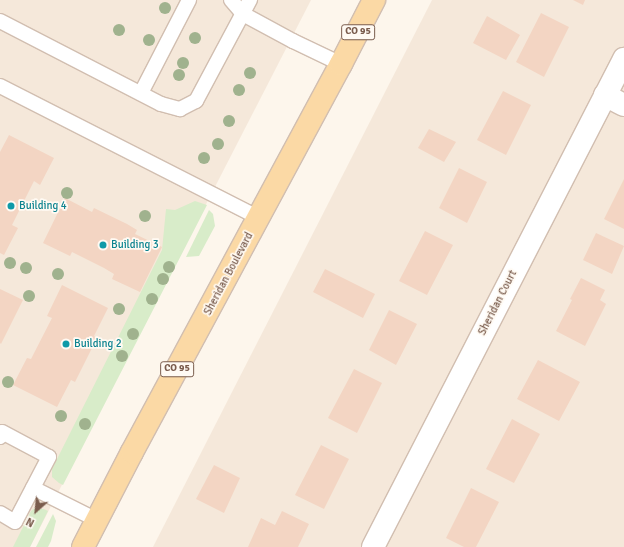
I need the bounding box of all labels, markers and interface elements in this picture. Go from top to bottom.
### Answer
road number: CO 95 [341,24,375,40]
place label: Building 4 [19,199,67,213]
marker: Building 4 [6,201,16,211]
street label: Sheridan Boulevard [202,230,256,318]
place label: Building 3 [111,238,159,252]
marker: Building 3 [98,240,108,250]
street label: Sheridan Court [476,268,520,338]
place label: Building 2 [74,337,122,351]
marker: Building 2 [61,339,71,349]
road number: CO 95 [160,361,194,377]
north arrow [16,491,56,531]
text: N [24,515,37,530]

